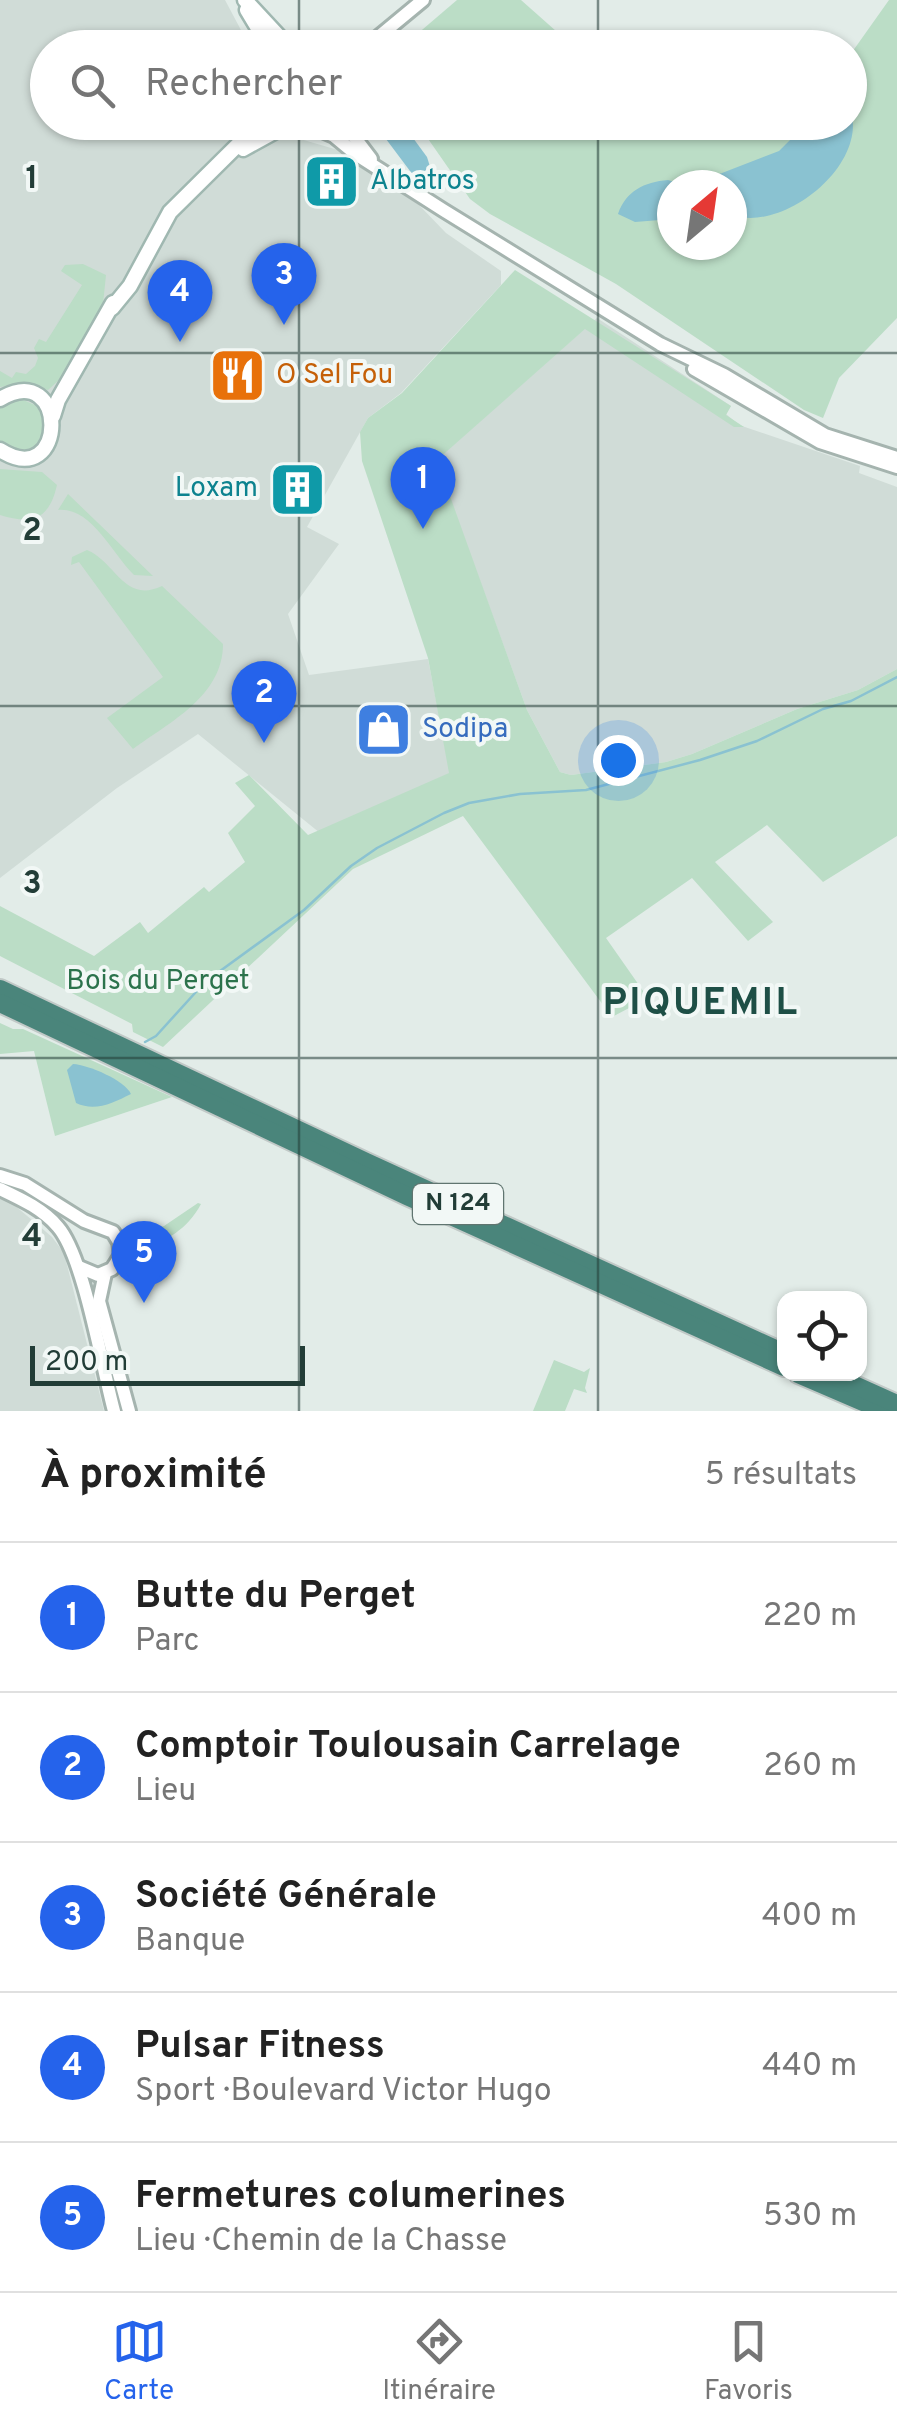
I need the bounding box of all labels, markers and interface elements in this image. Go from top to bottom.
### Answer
search box [30,30,867,140]
icon: search [65,58,120,113]
text: Rechercher [145,61,343,110]
building icon: Albatros [301,152,361,212]
text: 1 [26,160,38,200]
place label: Albatros [370,164,475,200]
north arrow [657,170,747,260]
pin: 3 [252,242,316,325]
pin: 4 [148,260,212,342]
restaurant icon: O Sel Fou [207,346,267,406]
place label: O Sel Fou [276,358,393,394]
pin: 1 [390,446,456,529]
building icon: Loxam [267,459,327,519]
place label: Loxam [175,471,258,507]
text: 2 [22,512,42,552]
pin: 2 [232,660,296,743]
shop icon: Sodipa [353,700,413,760]
place label: Sodipa [422,712,508,748]
your location [593,735,644,786]
text: 3 [22,865,42,905]
park label: Bois du Perget [66,964,250,1000]
district label: PIQUEMIL [602,980,800,1029]
road number: N 124 [413,1184,503,1224]
text: 4 [22,1218,42,1258]
pin: 5 [112,1220,176,1303]
map controls [777,1291,867,1381]
button: locate [777,1291,867,1381]
scale bar [30,1341,305,1386]
text: 200 m [45,1345,128,1381]
text: À proximité [40,1450,267,1503]
text: 5 résultats [705,1456,857,1496]
text: Butte du Perget [135,1573,416,1622]
text: 1 [66,1597,79,1637]
text: 220 m [763,1597,857,1637]
text: Parc [135,1622,199,1662]
text: Comptoir Toulousain Carrelage [135,1723,681,1772]
text: 2 [63,1747,82,1787]
text: 260 m [763,1747,857,1787]
text: Lieu [135,1772,196,1812]
text: Société Générale [135,1873,437,1922]
text: 3 [63,1897,82,1937]
text: 400 m [762,1897,857,1937]
text: Banque [135,1922,245,1962]
text: Pulsar Fitness [135,2023,385,2072]
text: 4 [62,2047,83,2087]
text: 440 m [762,2047,857,2087]
text: Sport · Boulevard Victor Hugo [135,2072,552,2112]
text: Fermetures columerines [135,2173,566,2222]
text: 5 [63,2197,82,2237]
text: 530 m [763,2197,857,2237]
text: Lieu · Chemin de la Chasse [135,2222,507,2262]
tab: Carte [104,2314,174,2410]
tab: Itinéraire [382,2314,496,2410]
tab: Favoris [704,2314,793,2410]

